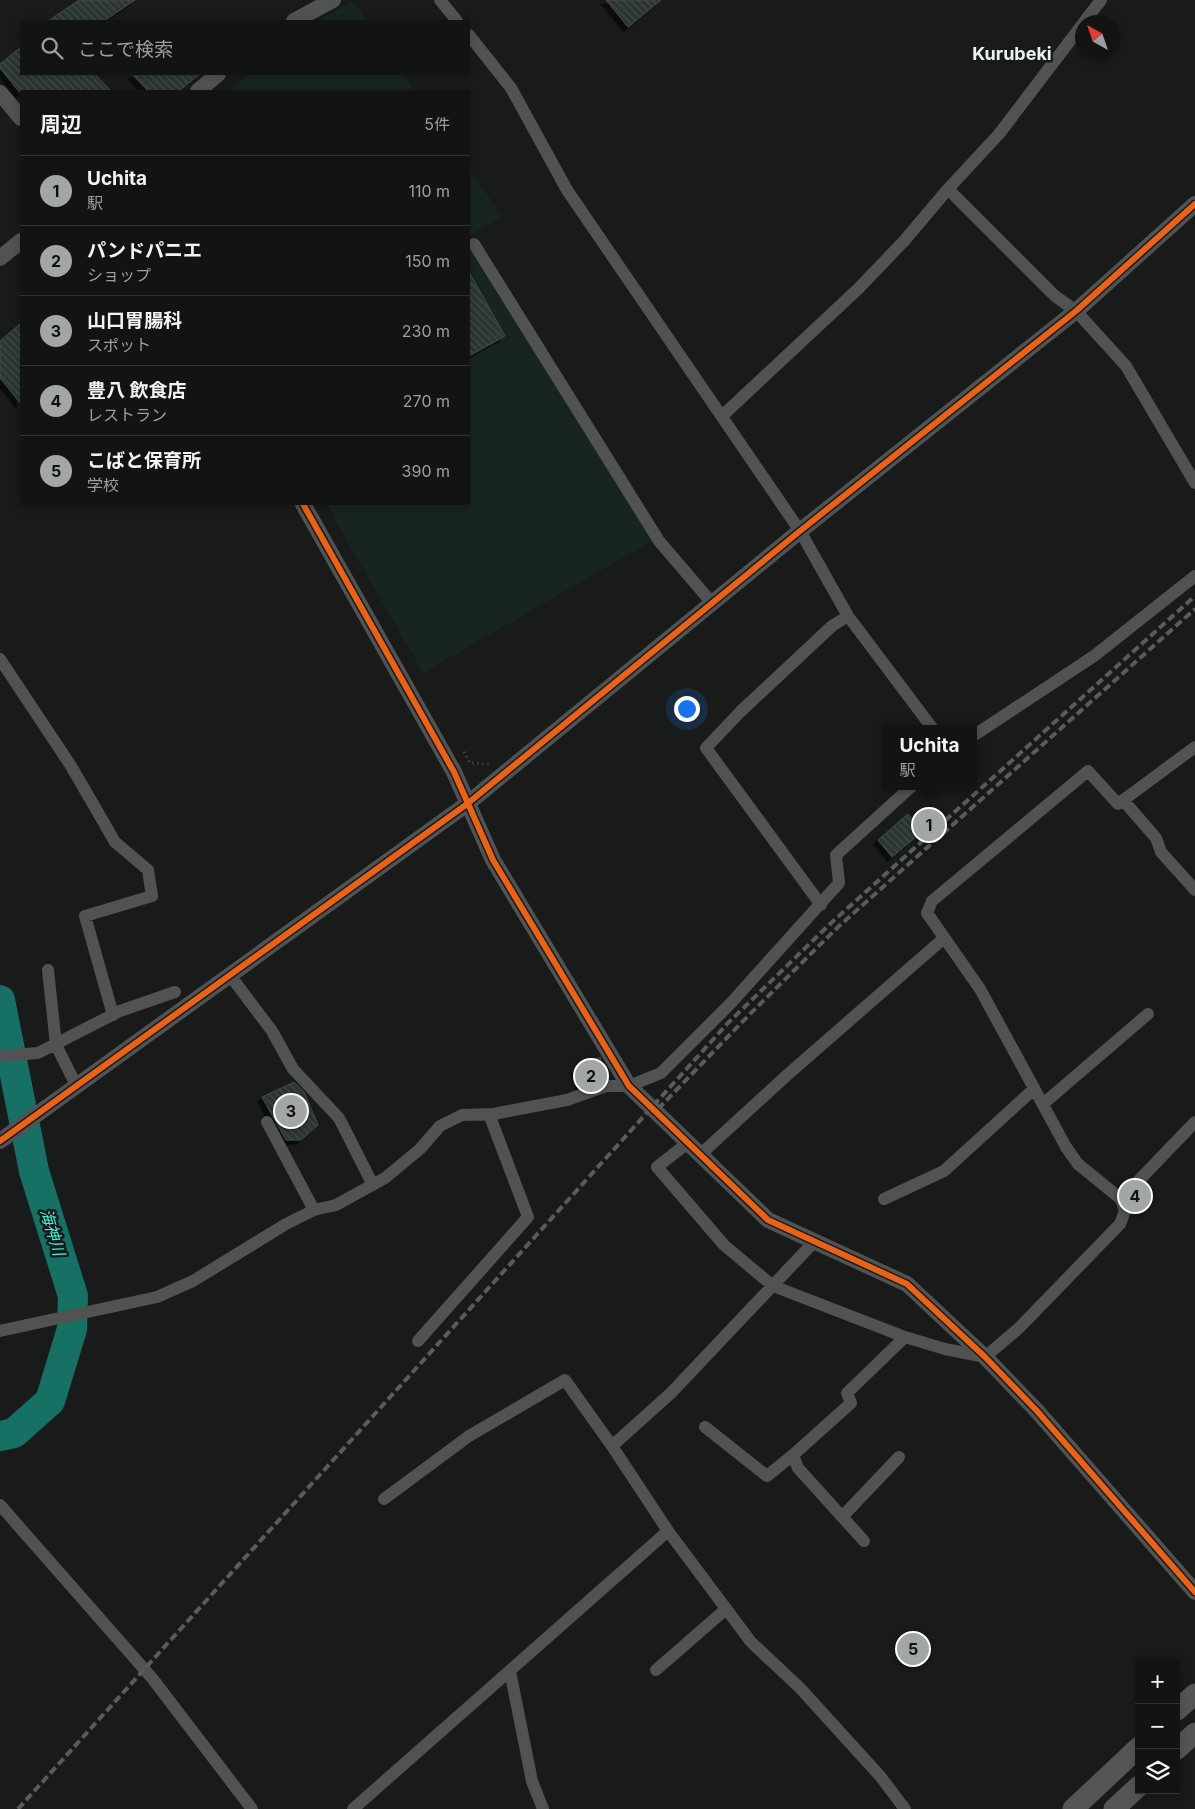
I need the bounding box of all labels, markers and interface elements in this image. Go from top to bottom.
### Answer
north arrow [1075,15,1120,60]
search box [20,20,470,75]
icon: search [38,34,66,62]
text: ここで検索 [78,38,173,61]
district label: Kurubeki [972,43,1052,64]
text: 周辺 [40,112,82,137]
text: 5件 [424,114,450,134]
text: Uchita [87,167,147,190]
text: 1 [53,181,59,201]
text: 110 m [408,181,450,201]
text: 駅 [87,193,103,213]
text: パンドパニエ [87,239,202,262]
text: 2 [51,251,61,271]
text: 150 m [405,251,450,271]
text: ショップ [87,265,151,285]
text: 山口胃腸科 [87,309,182,332]
text: 3 [51,321,61,341]
text: 230 m [402,321,450,341]
text: スポット [87,335,151,355]
text: 豊八 飲食店 [87,379,187,402]
text: 4 [51,391,61,411]
text: 270 m [403,391,450,411]
text: レストラン [87,405,167,425]
text: こばと保育所 [87,449,201,472]
text: 5 [51,461,61,481]
text: 390 m [402,461,450,481]
text: 学校 [87,475,119,495]
your location [674,696,700,722]
popup [882,725,977,790]
text: Uchita [899,734,960,757]
text: 駅 [899,760,915,780]
pin: 1 [913,806,945,844]
pin: 2 [575,1057,607,1095]
pin: 3 [275,1092,307,1130]
pin: 4 [1119,1177,1151,1215]
water label: 海神川 [36,1206,70,1260]
pin: 5 [897,1630,929,1668]
map controls [1135,1659,1180,1794]
button: + [1135,1659,1180,1704]
button: − [1135,1704,1180,1749]
button: layers [1135,1749,1180,1794]

